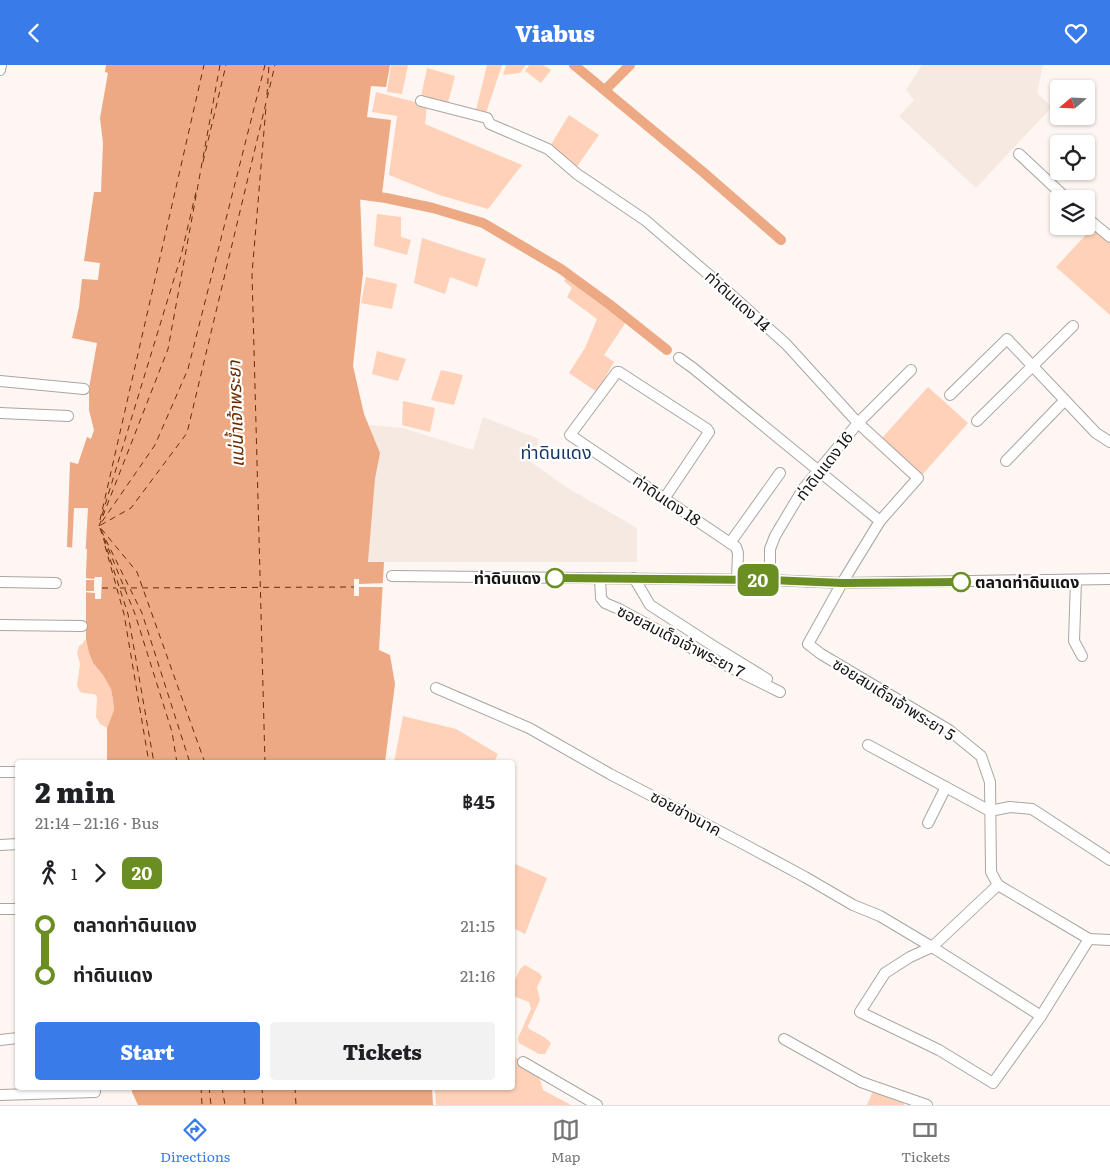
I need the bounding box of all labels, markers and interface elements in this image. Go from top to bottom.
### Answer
text: Viabus [515,16,595,49]
icon: back [20,19,48,47]
icon: heart [1062,19,1090,47]
north arrow [1050,80,1095,125]
map controls [1050,80,1095,235]
button: locate [1050,135,1095,180]
button: layers [1050,190,1095,235]
street label: ท่าดินแดง 14 [700,264,777,336]
water label: แม่น้ำเจ้าพระยา [219,360,250,468]
street label: ท่าดินแดง 16 [789,426,858,505]
district label: ท่าดินแดง [520,438,592,465]
street label: ท่าดินเดง 18 [629,468,707,531]
line badge: 20 [736,564,780,596]
place label: ท่าดินแดง [474,565,541,589]
text: 20 [748,566,768,593]
marker: ท่าดินแดง [545,568,565,588]
place label: ตลาดท่าดินแดง [975,569,1079,593]
marker: ตลาดท่าดินแดง [951,572,971,592]
street label: ซอยสมเด็จเจ้าพระยา 7 [613,598,749,683]
street label: ซอยสมเด็จเจ้าพระยา 5 [829,651,960,746]
text: 2 min [35,770,115,812]
street label: ซอยช่างนาค [647,783,726,841]
text: ฿45 [462,787,495,815]
text: 21:14 – 21:16 · Bus [35,810,159,834]
icon: walk [35,859,63,887]
icon: forward [86,859,114,887]
text: 20 [132,859,152,886]
text: 1 [71,861,78,885]
text: ตลาดท่าดินแดง [73,910,197,938]
text: 21:15 [460,913,495,937]
text: ท่าดินแดง [73,960,153,988]
text: 21:16 [460,963,495,987]
button: Start [35,1022,260,1080]
button: Tickets [270,1022,495,1080]
tab: Directions [160,1116,230,1166]
tab: Map [551,1116,580,1166]
tab: Tickets [901,1116,950,1166]

